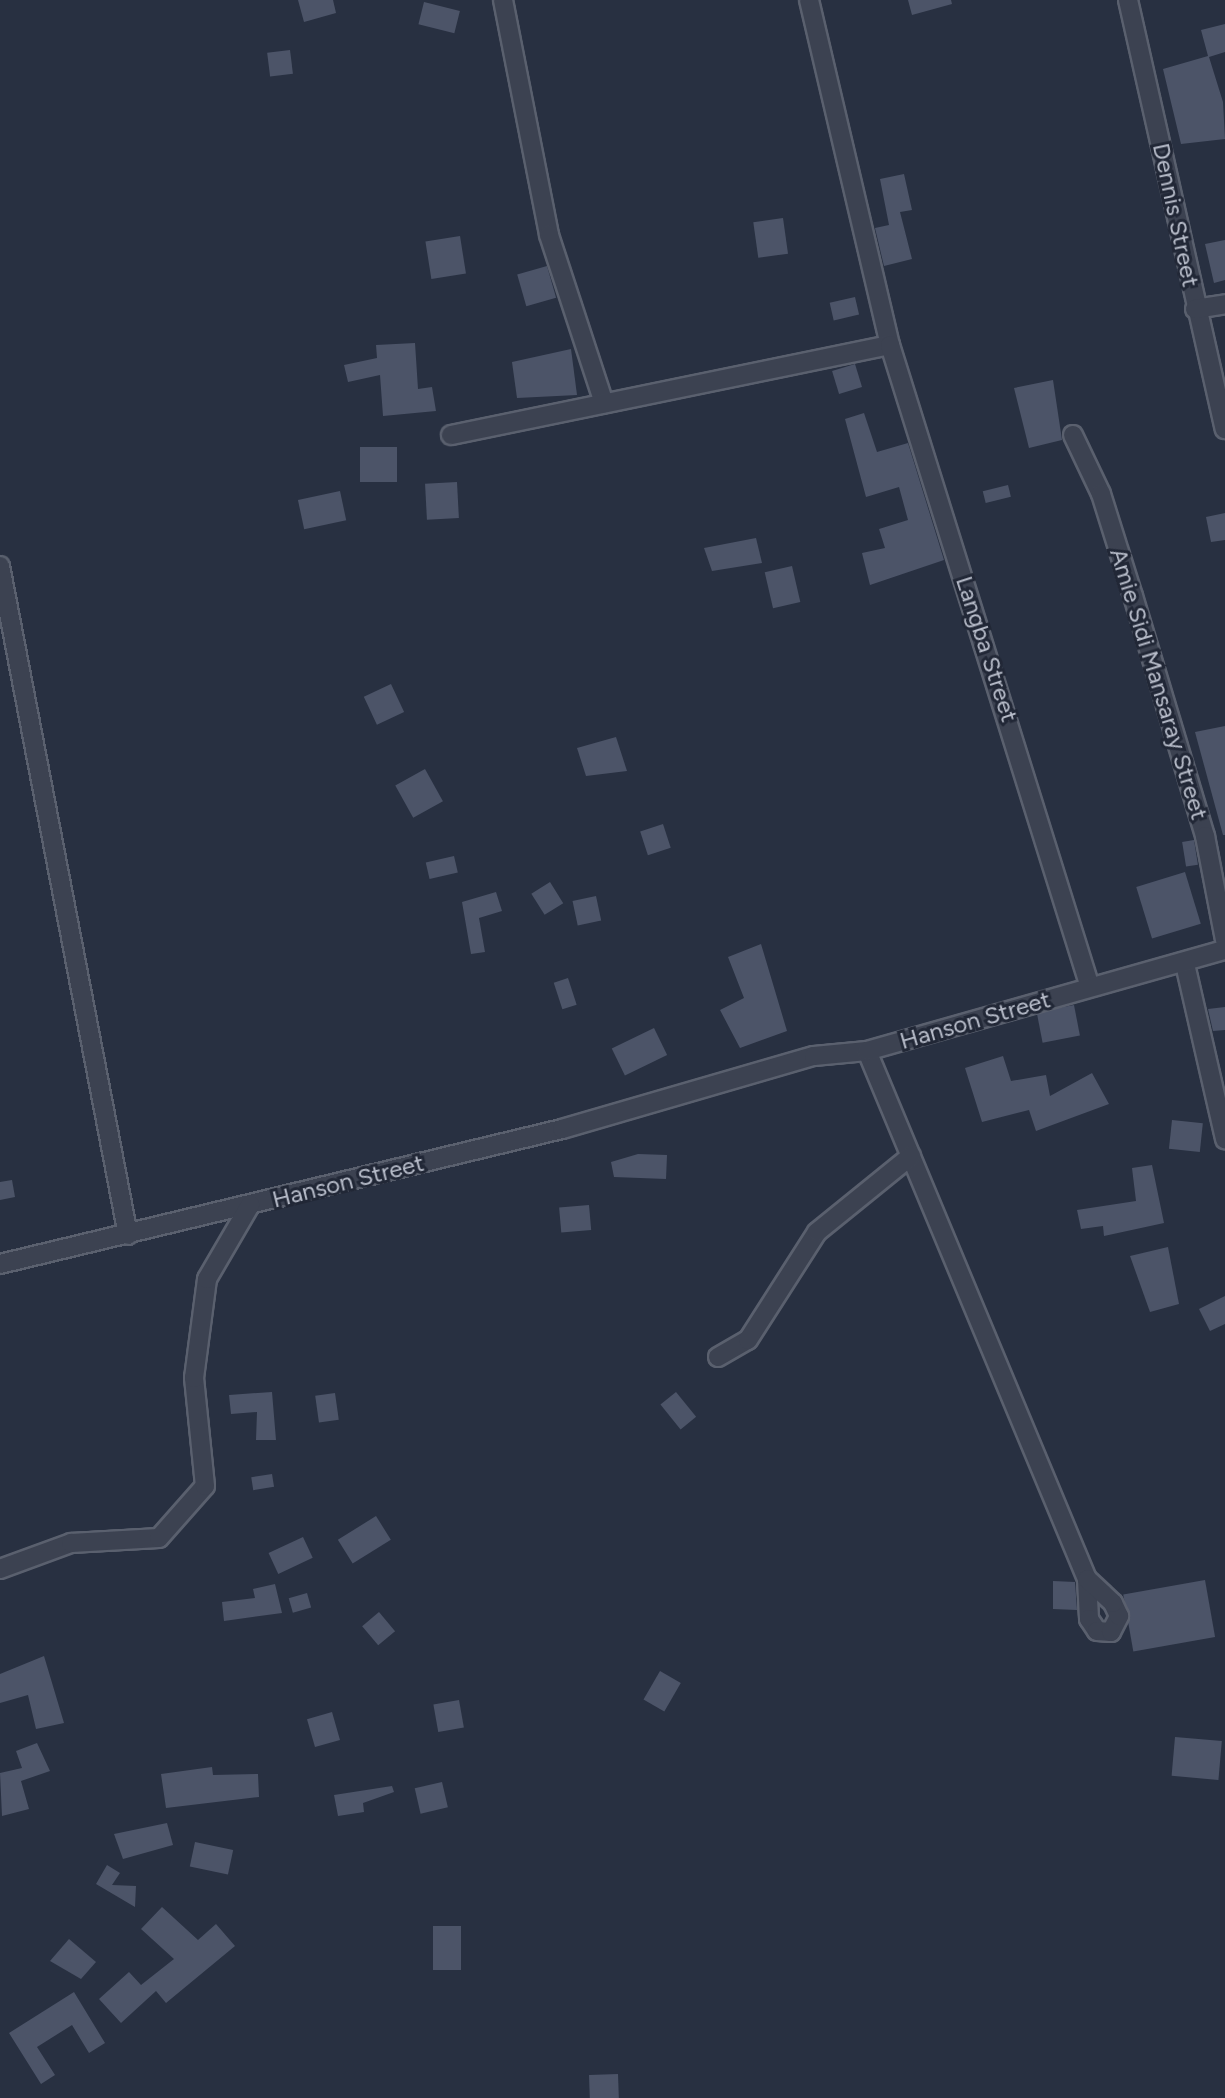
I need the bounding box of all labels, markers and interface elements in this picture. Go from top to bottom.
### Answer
street label: Dennis Street [1147,140,1205,290]
street label: Amie Sidi Mansaray Street [1104,545,1214,823]
street label: Langba Street [950,572,1024,726]
street label: Hanson Street [896,985,1054,1055]
street label: Hanson Street [269,1148,427,1214]

